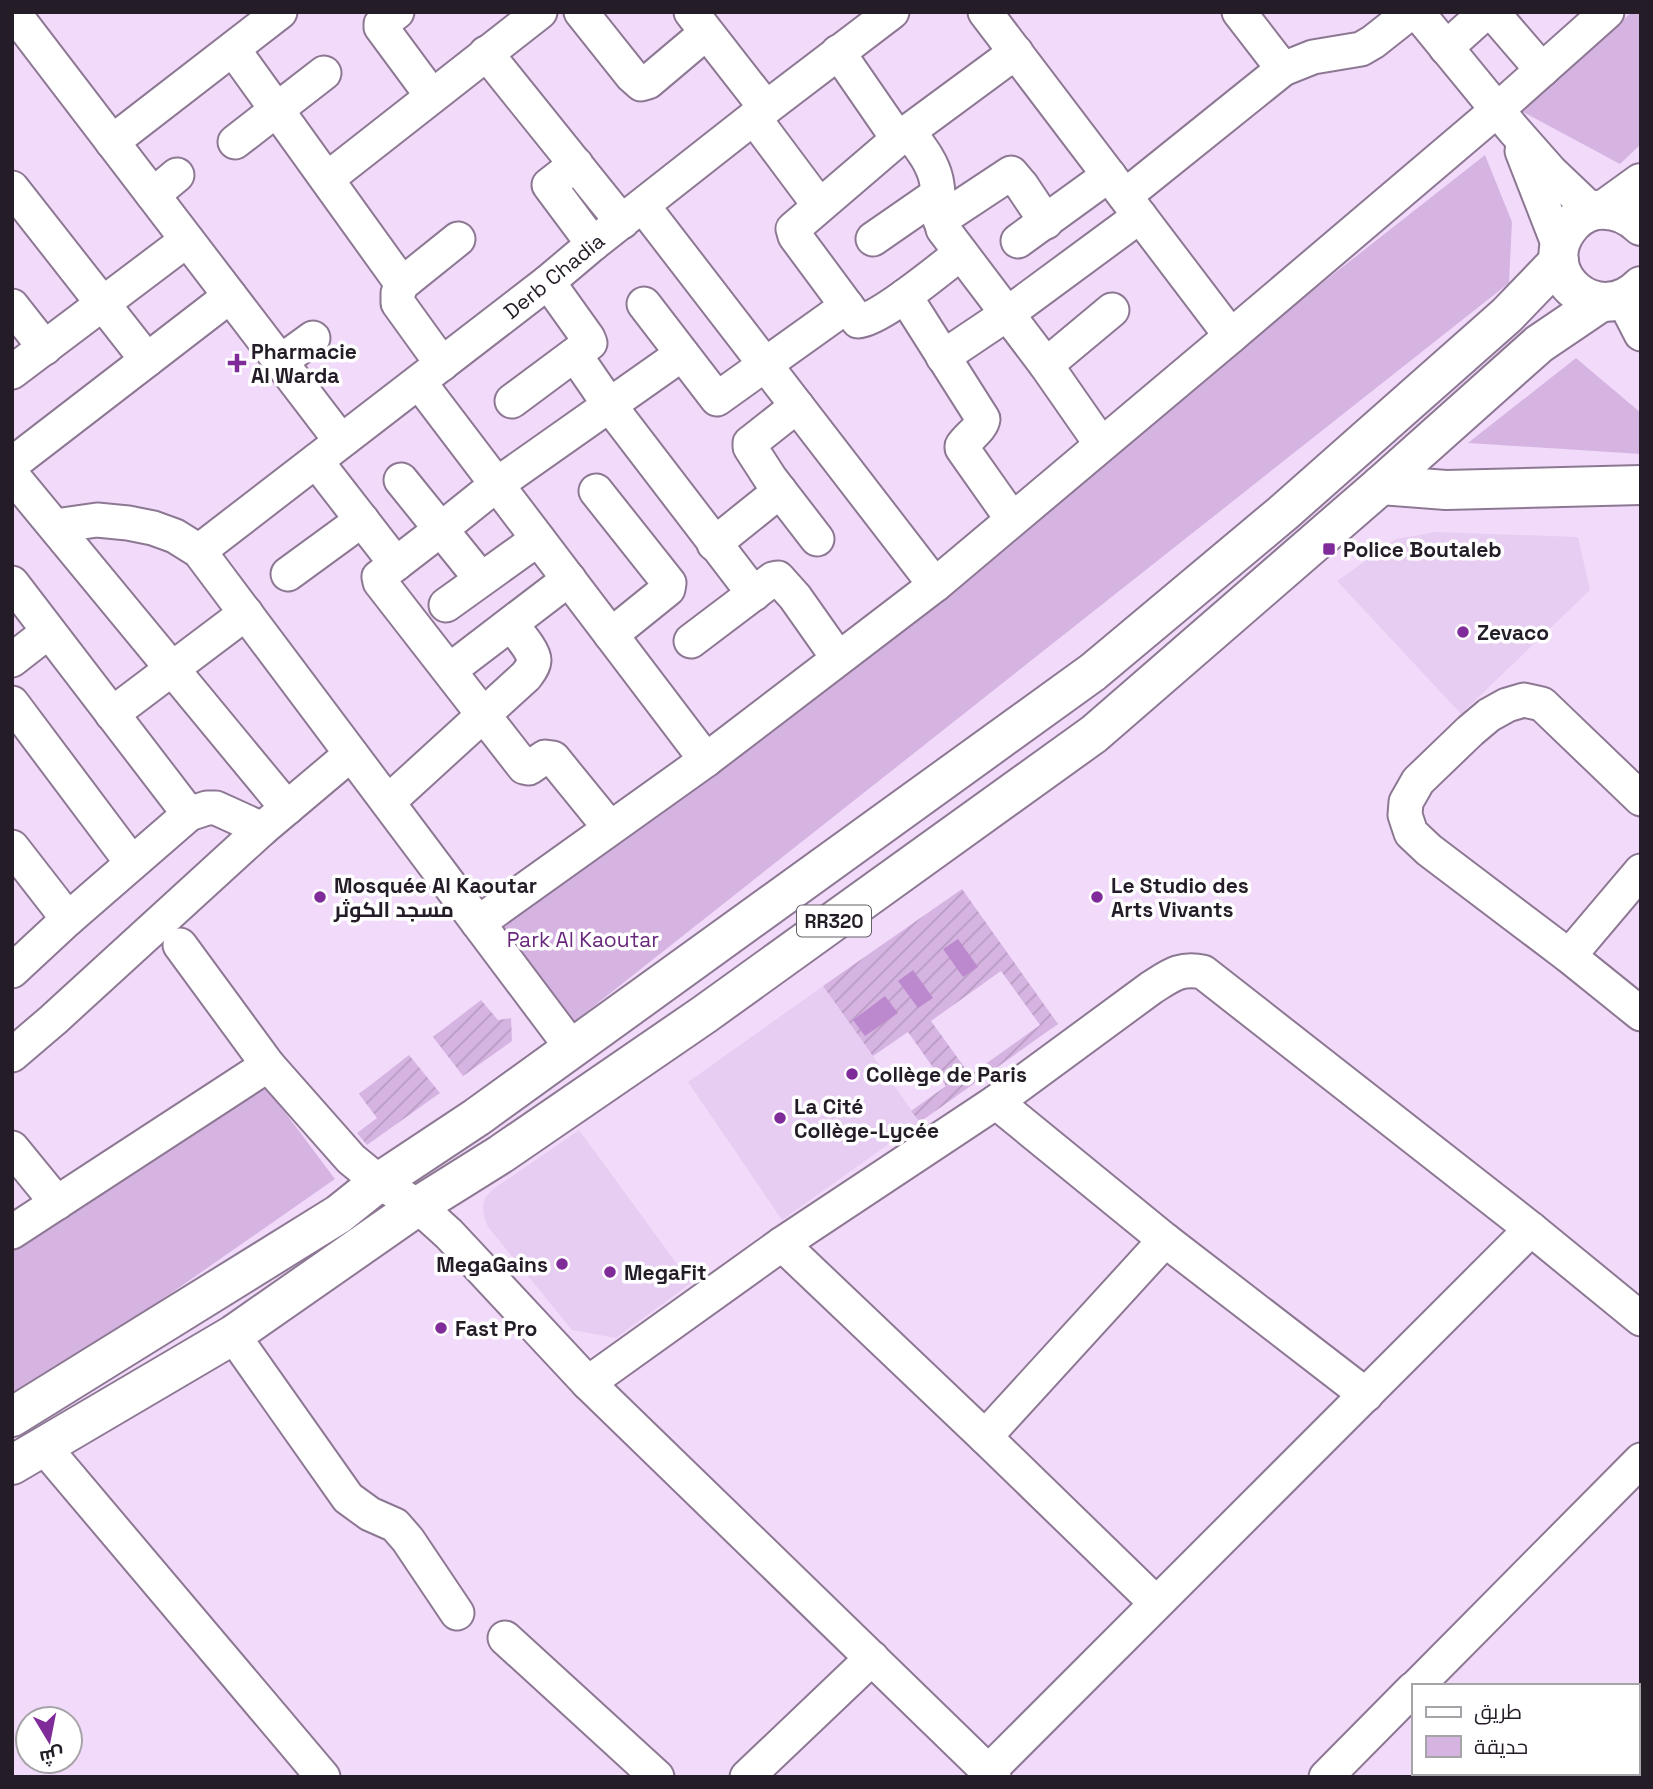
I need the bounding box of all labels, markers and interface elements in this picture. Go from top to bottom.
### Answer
street label: Derb Chadia [498,227,610,325]
place label: Pharmacie Al Warda [251,338,357,389]
marker: Pharmacie Al Warda [229,355,245,371]
place label: Police Boutaleb [1343,536,1502,563]
marker: Police Boutaleb [1321,541,1337,557]
place label: Zevaco [1477,619,1549,646]
marker: Zevaco [1455,624,1471,640]
place label: Mosquée Al Kaoutar مسجد الكوثر [333,872,537,923]
place label: Le Studio des Arts Vivants [1111,872,1249,923]
marker: Mosquée Al Kaoutar مسجد الكوثر [312,889,328,905]
marker: Le Studio des Arts Vivants [1089,889,1105,905]
road number: RR320 [797,906,871,937]
park label: Park Al Kaoutar [507,926,659,953]
place label: Collège de Paris [866,1061,1027,1088]
marker: Collège de Paris [844,1066,860,1082]
place label: La Cité Collège-Lycée [794,1093,939,1144]
marker: La Cité Collège-Lycée [772,1110,788,1126]
place label: MegaGains [436,1251,548,1278]
marker: MegaGains [554,1256,570,1272]
place label: MegaFit [624,1259,707,1286]
marker: MegaFit [602,1264,618,1280]
place label: Fast Pro [455,1315,537,1342]
marker: Fast Pro [433,1320,449,1336]
legend [1412,1684,1639,1775]
text: طريق [1474,1698,1522,1725]
north arrow [14,1705,84,1775]
text: حديقة [1474,1733,1528,1760]
text: ش [38,1742,66,1771]

